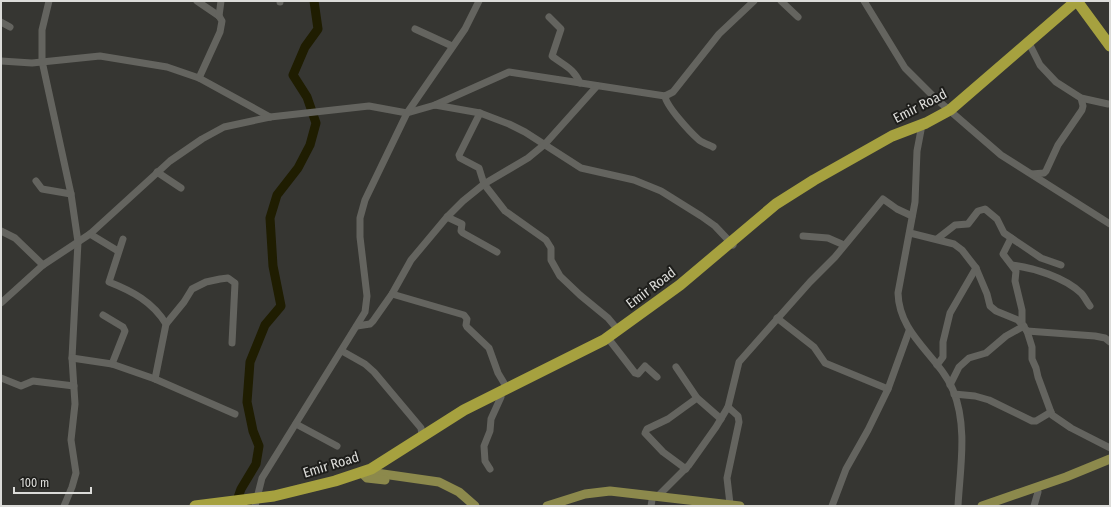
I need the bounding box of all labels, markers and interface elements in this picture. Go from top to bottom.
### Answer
street label: Emir Road [890,85,950,127]
street label: Emir Road [623,264,679,312]
street label: Emir Road [301,448,361,482]
scale bar [14,469,91,495]
text: 100 m [20,476,49,490]

